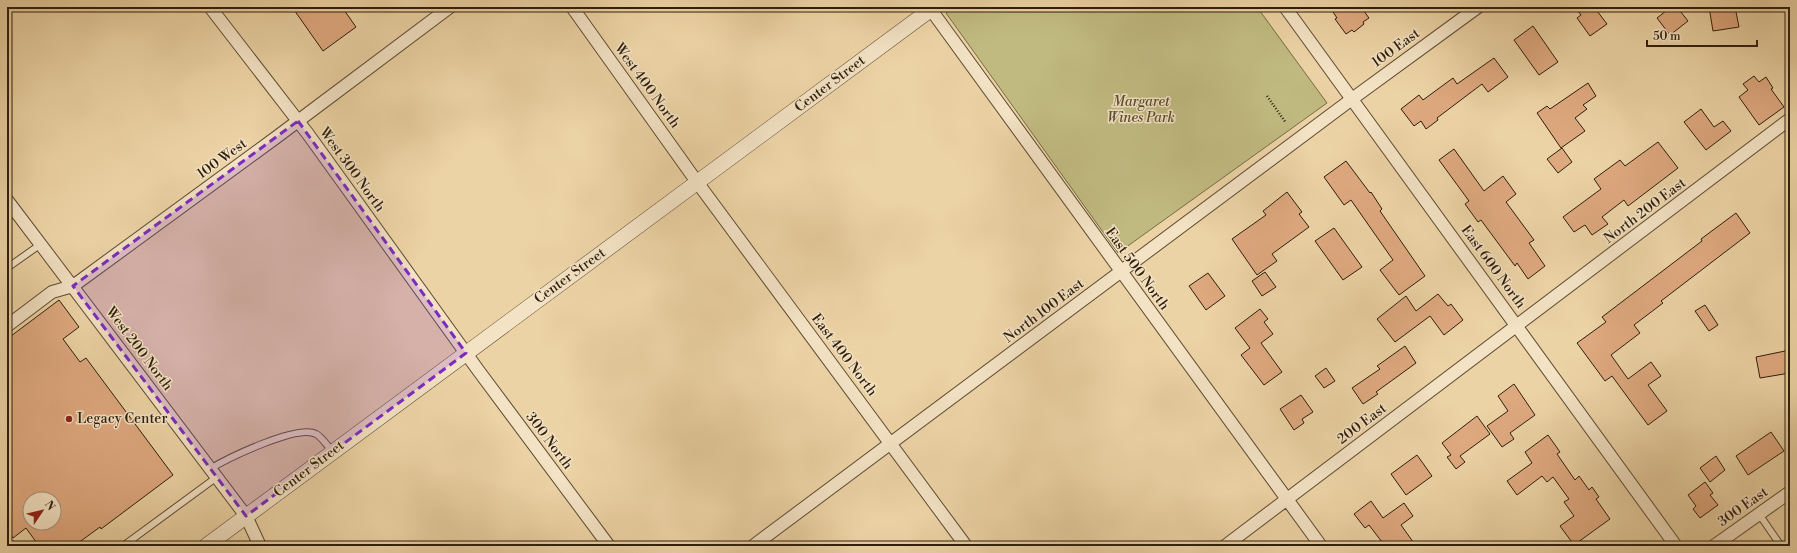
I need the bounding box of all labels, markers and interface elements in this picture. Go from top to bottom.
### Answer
scale bar [1647,22,1757,48]
street label: 100 East [1368,25,1424,71]
text: 50 m [1653,29,1681,44]
street label: West 400 North [610,39,684,133]
street label: Center Street [791,52,869,116]
park label: Margaret Wines Park [1107,93,1175,127]
street label: West 300 North [315,123,389,216]
street label: 100 West [194,135,250,183]
street label: North 200 East [1600,174,1690,248]
street label: East 600 North [1457,222,1530,313]
street label: East 500 North [1101,224,1173,314]
street label: Center Street [531,244,609,308]
street label: North 100 East [1000,275,1088,347]
street label: West 200 North [101,303,177,395]
street label: East 400 North [807,310,881,400]
street label: 200 East [1334,400,1390,448]
street label: 300 North [522,409,577,474]
place label: Legacy Center [77,410,167,428]
marker: Legacy Center [64,414,74,424]
street label: Center Street [270,437,348,501]
street label: 300 East [1714,483,1772,531]
north arrow [22,491,62,531]
text: N [41,498,58,514]

